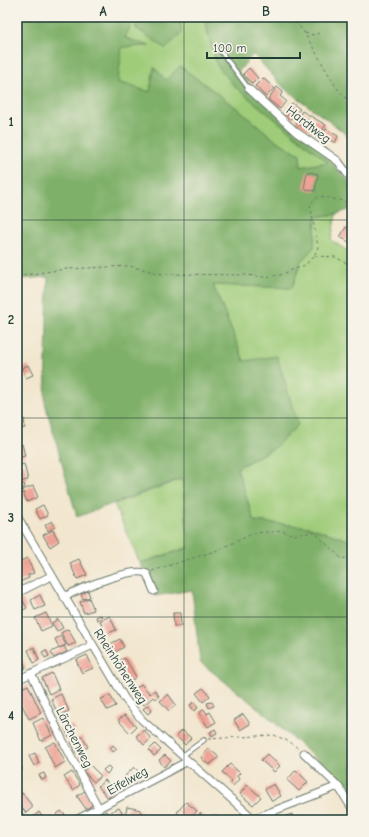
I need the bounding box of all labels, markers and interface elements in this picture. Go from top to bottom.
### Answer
text: A [99,4,107,19]
text: B [262,4,270,19]
scale bar [207,34,300,60]
text: 100 m [213,41,246,55]
street label: Hardtweg [283,102,334,146]
text: 1 [8,114,14,129]
text: 2 [8,312,14,327]
text: 3 [8,510,14,525]
street label: Rheinhöhenweg [91,626,151,707]
street label: Lärchenweg [53,705,96,770]
text: 4 [8,708,14,723]
street label: Eifelweg [104,763,150,798]

